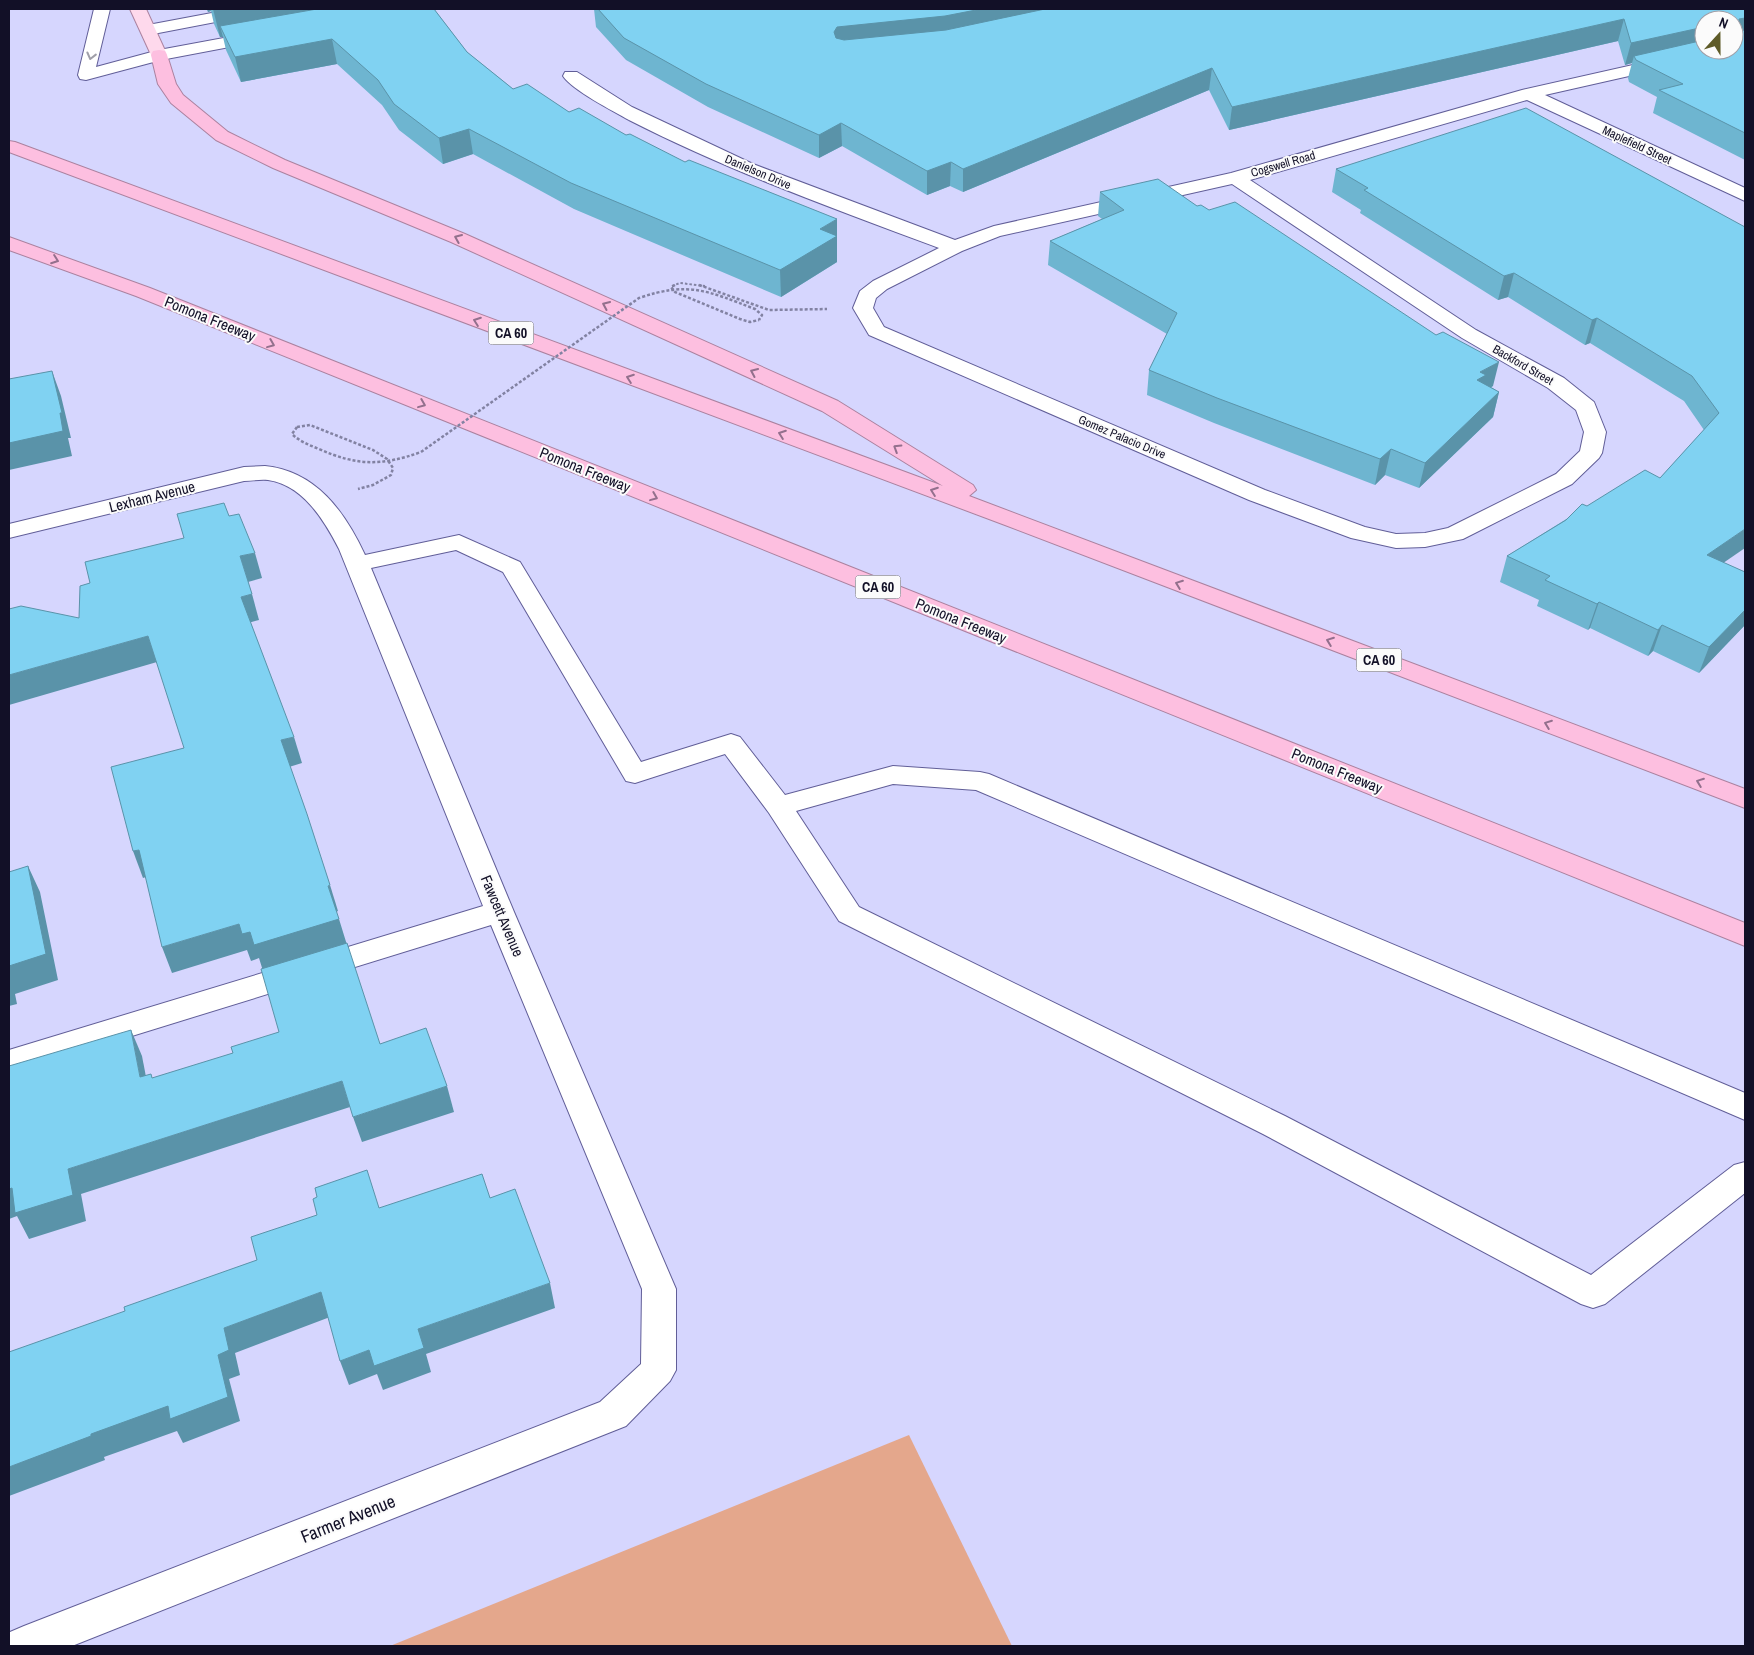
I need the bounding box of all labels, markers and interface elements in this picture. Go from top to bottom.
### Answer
north arrow [1694,10,1744,60]
text: N [1717,13,1731,33]
one-way arrow [86,52,97,61]
street label: Maplefield Street [1600,122,1674,168]
street label: Cogswell Road [1249,147,1317,181]
street label: Danielson Drive [722,151,794,193]
one-way arrow [454,234,463,245]
one-way arrow [50,254,58,264]
street label: Pomona Freeway [162,291,260,347]
one-way arrow [602,300,611,311]
one-way arrow [473,317,482,327]
road number: CA 60 [488,322,534,344]
one-way arrow [266,338,275,348]
street label: Backford Street [1490,341,1557,389]
one-way arrow [750,367,759,378]
one-way arrow [626,374,634,384]
one-way arrow [417,398,426,409]
street label: Gomez Palacio Drive [1076,411,1168,463]
one-way arrow [778,430,787,440]
street label: Pomona Freeway [537,442,635,498]
one-way arrow [894,445,903,454]
street label: Lexham Avenue [107,476,197,517]
one-way arrow [930,487,939,497]
one-way arrow [649,491,658,502]
road number: CA 60 [856,576,900,598]
one-way arrow [1175,579,1183,589]
street label: Pomona Freeway [913,593,1011,649]
one-way arrow [1327,637,1335,647]
road number: CA 60 [1356,648,1402,672]
one-way arrow [1544,720,1553,730]
street label: Pomona Freeway [1289,743,1387,799]
one-way arrow [1696,778,1705,788]
street label: Fawcett Avenue [476,872,529,960]
street label: Farmer Avenue [297,1488,399,1549]

